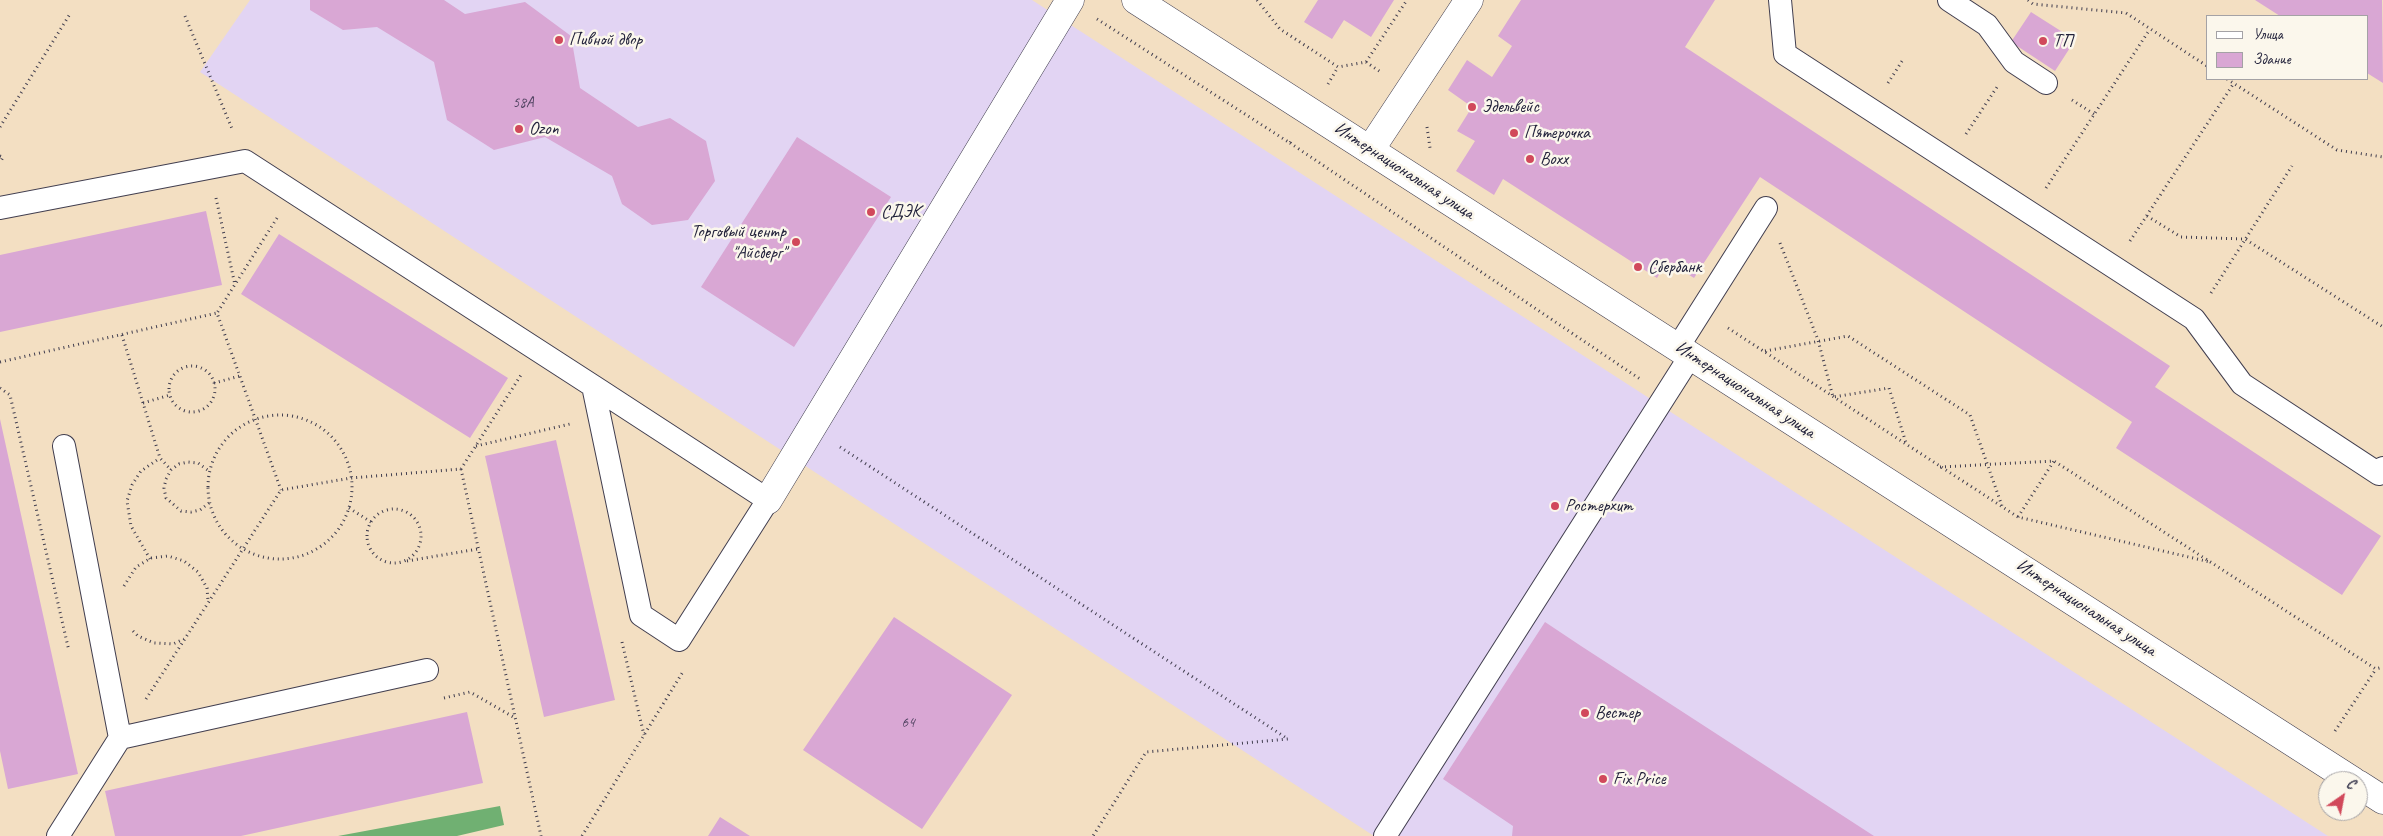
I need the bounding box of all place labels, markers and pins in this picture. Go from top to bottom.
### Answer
place label: Пивной двор [569,29,642,51]
place label: ТП [2053,30,2072,52]
marker: Пивной двор [553,34,565,46]
marker: ТП [2037,35,2049,47]
place label: Эдельвейс [1482,96,1539,118]
marker: Эдельвейс [1466,101,1478,113]
place label: Ozon [529,118,559,140]
place label: Пятерочка [1524,122,1590,144]
marker: Ozon [513,123,525,135]
marker: Пятерочка [1508,127,1520,139]
place label: Boxx [1540,148,1568,170]
marker: Boxx [1524,153,1536,165]
place label: СДЭК [881,201,920,223]
marker: СДЭК [865,206,877,218]
place label: Торговый центр "Айсберг" [691,221,786,264]
marker: Торговый центр "Айсберг" [790,236,802,248]
place label: Сбербанк [1648,256,1701,278]
marker: Сбербанк [1632,261,1644,273]
place label: Ростерхит [1565,495,1633,517]
marker: Ростерхит [1549,500,1561,512]
place label: Вестер [1595,702,1640,724]
marker: Вестер [1579,707,1591,719]
place label: Fix Price [1613,768,1666,790]
marker: Fix Price [1597,773,1609,785]

